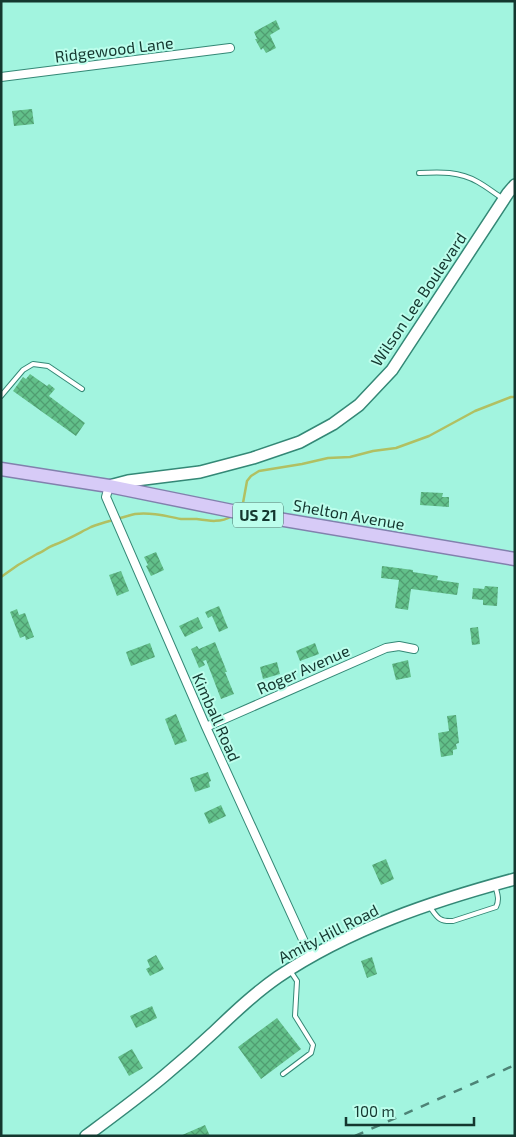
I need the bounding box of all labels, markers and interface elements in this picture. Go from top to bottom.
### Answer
street label: Ridgewood Lane [54,32,174,66]
street label: Wilson Lee Boulevard [366,229,470,369]
street label: Shelton Avenue [292,495,406,533]
road number: US 21 [233,502,283,528]
street label: Roger Avenue [254,640,352,698]
street label: Kimball Road [189,670,245,764]
street label: Amity Hill Road [275,900,381,966]
scale bar [346,1094,474,1126]
text: 100 m [354,1102,395,1120]

